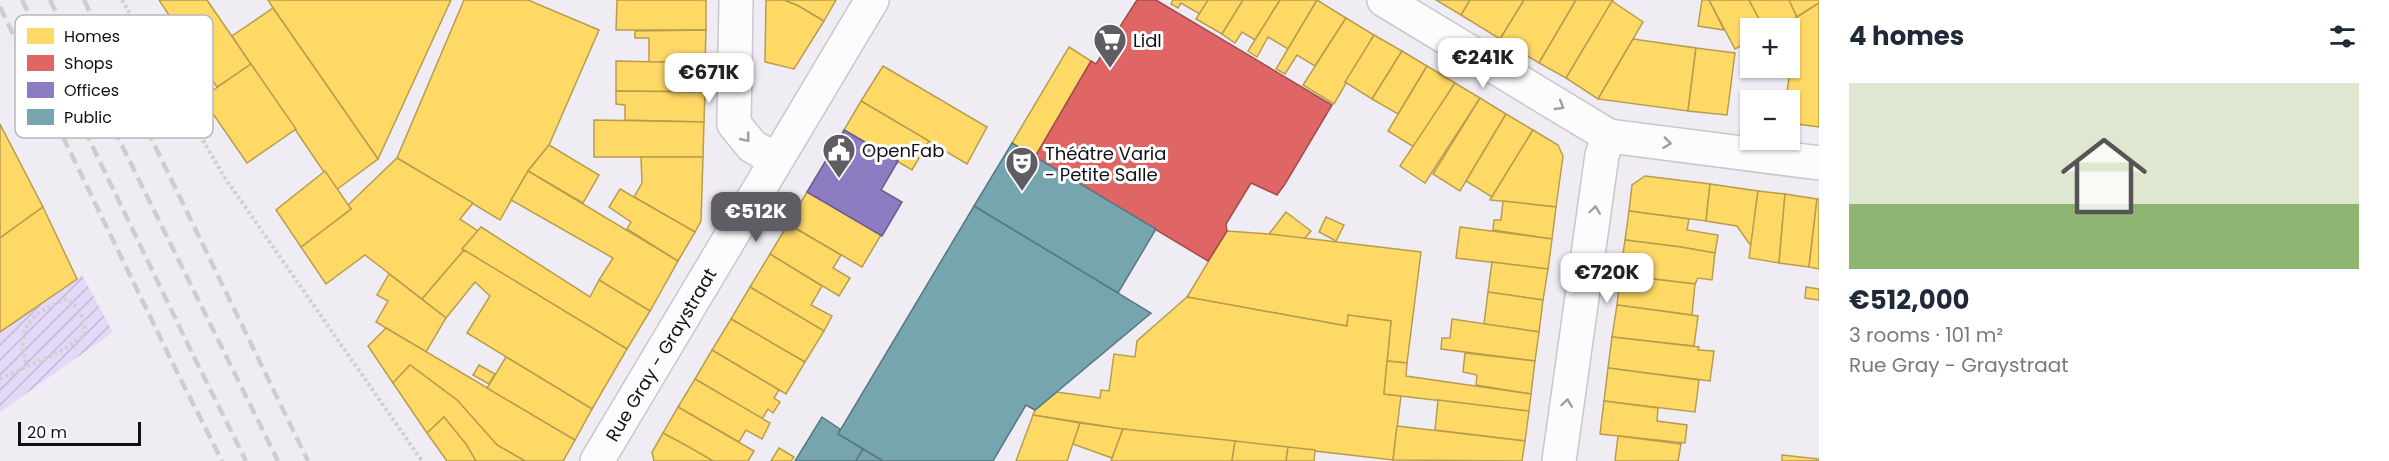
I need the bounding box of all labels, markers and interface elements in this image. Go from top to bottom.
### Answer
legend [15,15,213,138]
map controls [1740,18,1800,150]
button: + [1740,18,1800,78]
text: 4 homes [1849,18,1964,54]
icon: filters [2326,20,2359,53]
supermarket icon: Lidl [1092,22,1128,69]
text: Homes [64,25,120,48]
place label: Lidl [1133,28,1162,53]
pin: €241K [1441,38,1525,89]
text: €241K [1452,43,1514,71]
text: Shops [64,52,113,75]
pin: €671K [667,53,751,104]
text: €671K [679,58,739,86]
text: Offices [64,79,119,102]
button: − [1740,90,1800,150]
one-way arrow [1554,99,1564,111]
text: Public [64,106,112,129]
icon: home [2050,122,2158,230]
one-way arrow [738,131,749,142]
public building icon: OpenFab [821,132,857,179]
one-way arrow [1662,136,1671,149]
place label: OpenFab [862,138,944,163]
place label: Théâtre Varia - Petite Salle [1045,141,1166,187]
theatre icon: Théâtre Varia - Petite Salle [1004,145,1040,192]
pin: €512K [714,192,798,243]
text: €512K [725,197,787,225]
one-way arrow [1588,205,1600,215]
pin: €720K [1565,253,1649,304]
text: €720K [1574,258,1640,286]
street label: Rue Gray - Graystraat [599,263,722,446]
text: €512,000 [1849,282,1970,318]
text: 3 rooms · 101 m² [1849,321,2003,349]
text: Rue Gray - Graystraat [1849,351,2069,379]
one-way arrow [1561,398,1573,408]
scale bar [18,419,141,446]
text: 20 m [27,421,67,444]

